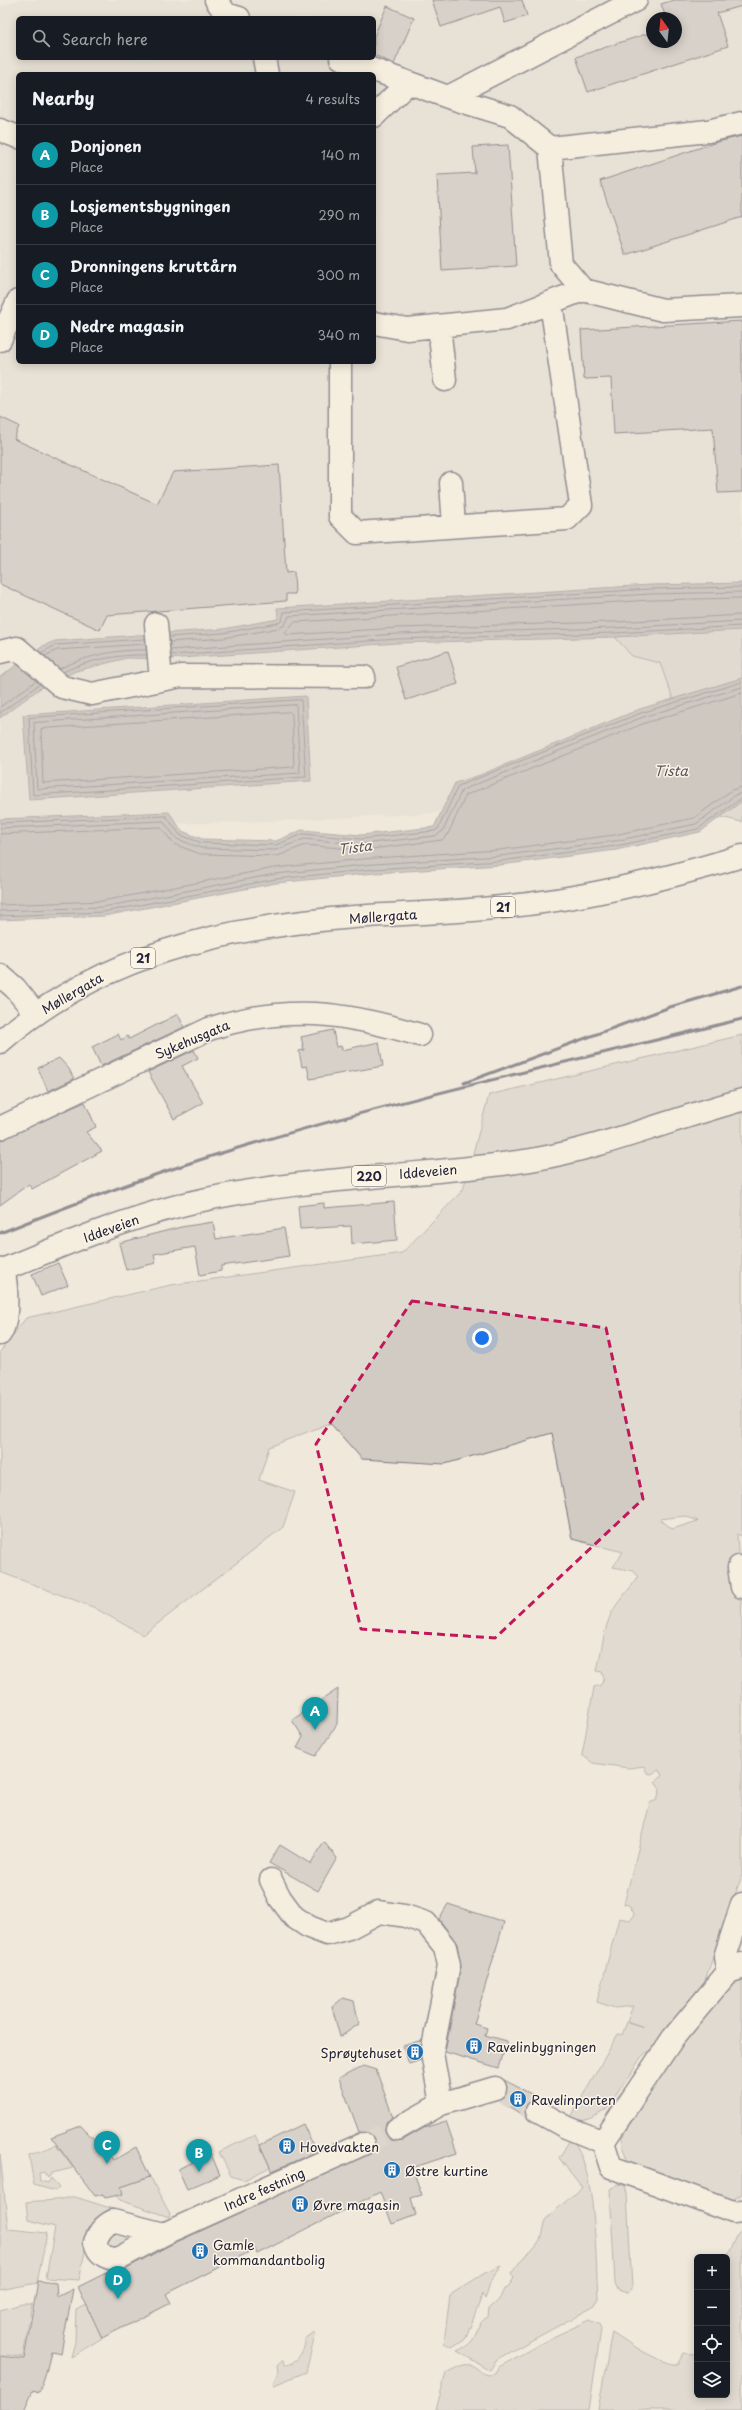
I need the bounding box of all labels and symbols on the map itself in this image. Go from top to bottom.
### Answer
north arrow [646,12,682,48]
water label: Tista [654,760,689,781]
water label: Tista [337,834,374,859]
road number: 21 [491,897,515,917]
street label: Møllergata [348,904,419,928]
road number: 21 [131,948,155,968]
street label: Møllergata [38,967,107,1018]
street label: Sykehusgata [152,1014,233,1063]
street label: Iddeveien [398,1159,458,1183]
road number: 220 [352,1166,386,1186]
street label: Iddeveien [80,1209,142,1247]
your location [472,1328,492,1348]
pin: A [302,1697,328,1730]
building icon: Ravelinbygningen [464,2036,484,2056]
place label: Ravelinbygningen [487,2037,596,2056]
building icon: Sprøytehuset [405,2042,425,2062]
place label: Sprøytehuset [321,2043,403,2062]
building icon: Ravelinporten [508,2089,528,2109]
place label: Ravelinporten [531,2090,616,2109]
pin: C [94,2131,120,2164]
building icon: Hovedvakten [277,2136,297,2156]
place label: Hovedvakten [300,2137,379,2156]
pin: B [186,2139,212,2172]
building icon: Østre kurtine [382,2160,402,2180]
place label: Østre kurtine [405,2161,488,2180]
street label: Indre festning [221,2163,307,2215]
building icon: Øvre magasin [290,2194,310,2214]
place label: Øvre magasin [313,2195,400,2214]
place label: Gamle kommandantbolig [213,2235,325,2269]
building icon: Gamle kommandantbolig [190,2241,210,2261]
pin: D [105,2266,131,2299]

